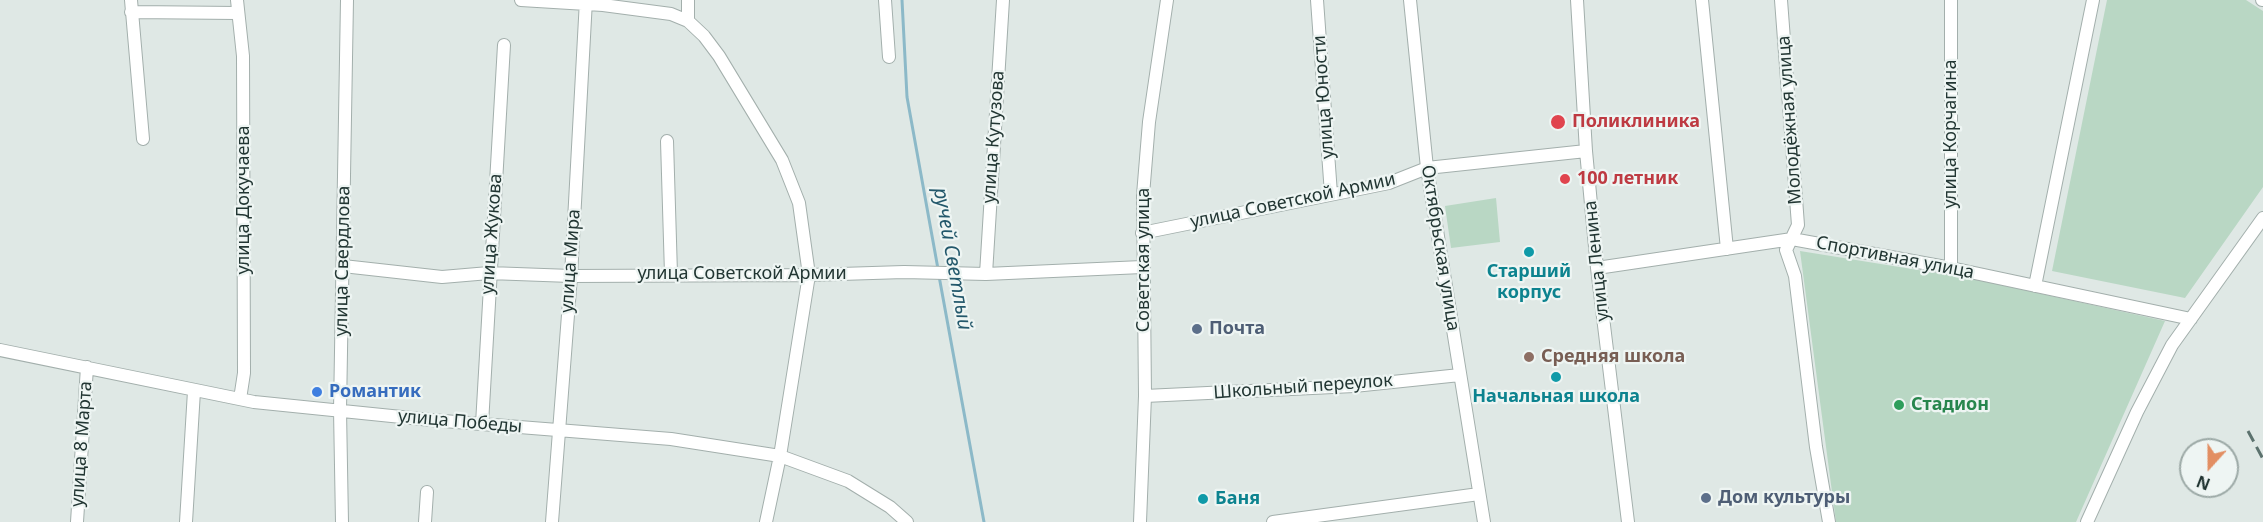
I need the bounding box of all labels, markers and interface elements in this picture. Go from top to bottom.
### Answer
street label: улица Юности [1309,34,1339,160]
street label: Молодёжная улица [1773,35,1807,205]
street label: улица Корчагина [1940,60,1962,208]
street label: улица Кутузова [979,70,1009,204]
place label: Поликлиника [1572,111,1700,133]
marker: Поликлиника [1549,113,1567,131]
street label: улица Докучаева [233,126,255,274]
street label: Октябрьская улица [1416,163,1464,333]
place label: 100 летник [1577,168,1678,190]
street label: улица Советской Армии [1188,169,1398,233]
marker: 100 летник [1558,172,1572,186]
street label: улица Жукова [477,173,507,295]
street label: улица Свердлова [331,185,355,337]
water label: ручей Светлый [928,186,976,332]
street label: Советская улица [1133,188,1155,332]
street label: улица Ленина [1580,199,1614,323]
street label: улица Мира [557,208,585,314]
street label: Спортивная улица [1814,232,1976,284]
marker: Старший корпус [1522,245,1536,259]
place label: Старший корпус [1487,261,1571,304]
street label: улица Советской Армии [637,263,847,285]
place label: Почта [1209,318,1265,340]
marker: Почта [1190,322,1204,336]
place label: Средняя школа [1541,346,1685,368]
marker: Средняя школа [1522,350,1536,364]
street label: Школьный переулок [1213,370,1393,404]
marker: Начальная школа [1549,370,1563,384]
street label: улица 8 Марта [67,380,97,508]
place label: Романтик [329,381,421,403]
marker: Романтик [310,385,324,399]
place label: Начальная школа [1472,386,1640,408]
place label: Стадион [1911,394,1989,416]
marker: Стадион [1892,398,1906,412]
street label: улица Победы [397,406,523,438]
north arrow [2179,438,2239,498]
text: N [2193,470,2213,496]
place label: Дом культуры [1718,487,1850,509]
place label: Баня [1215,488,1260,510]
marker: Дом культуры [1699,491,1713,505]
marker: Баня [1196,492,1210,506]

